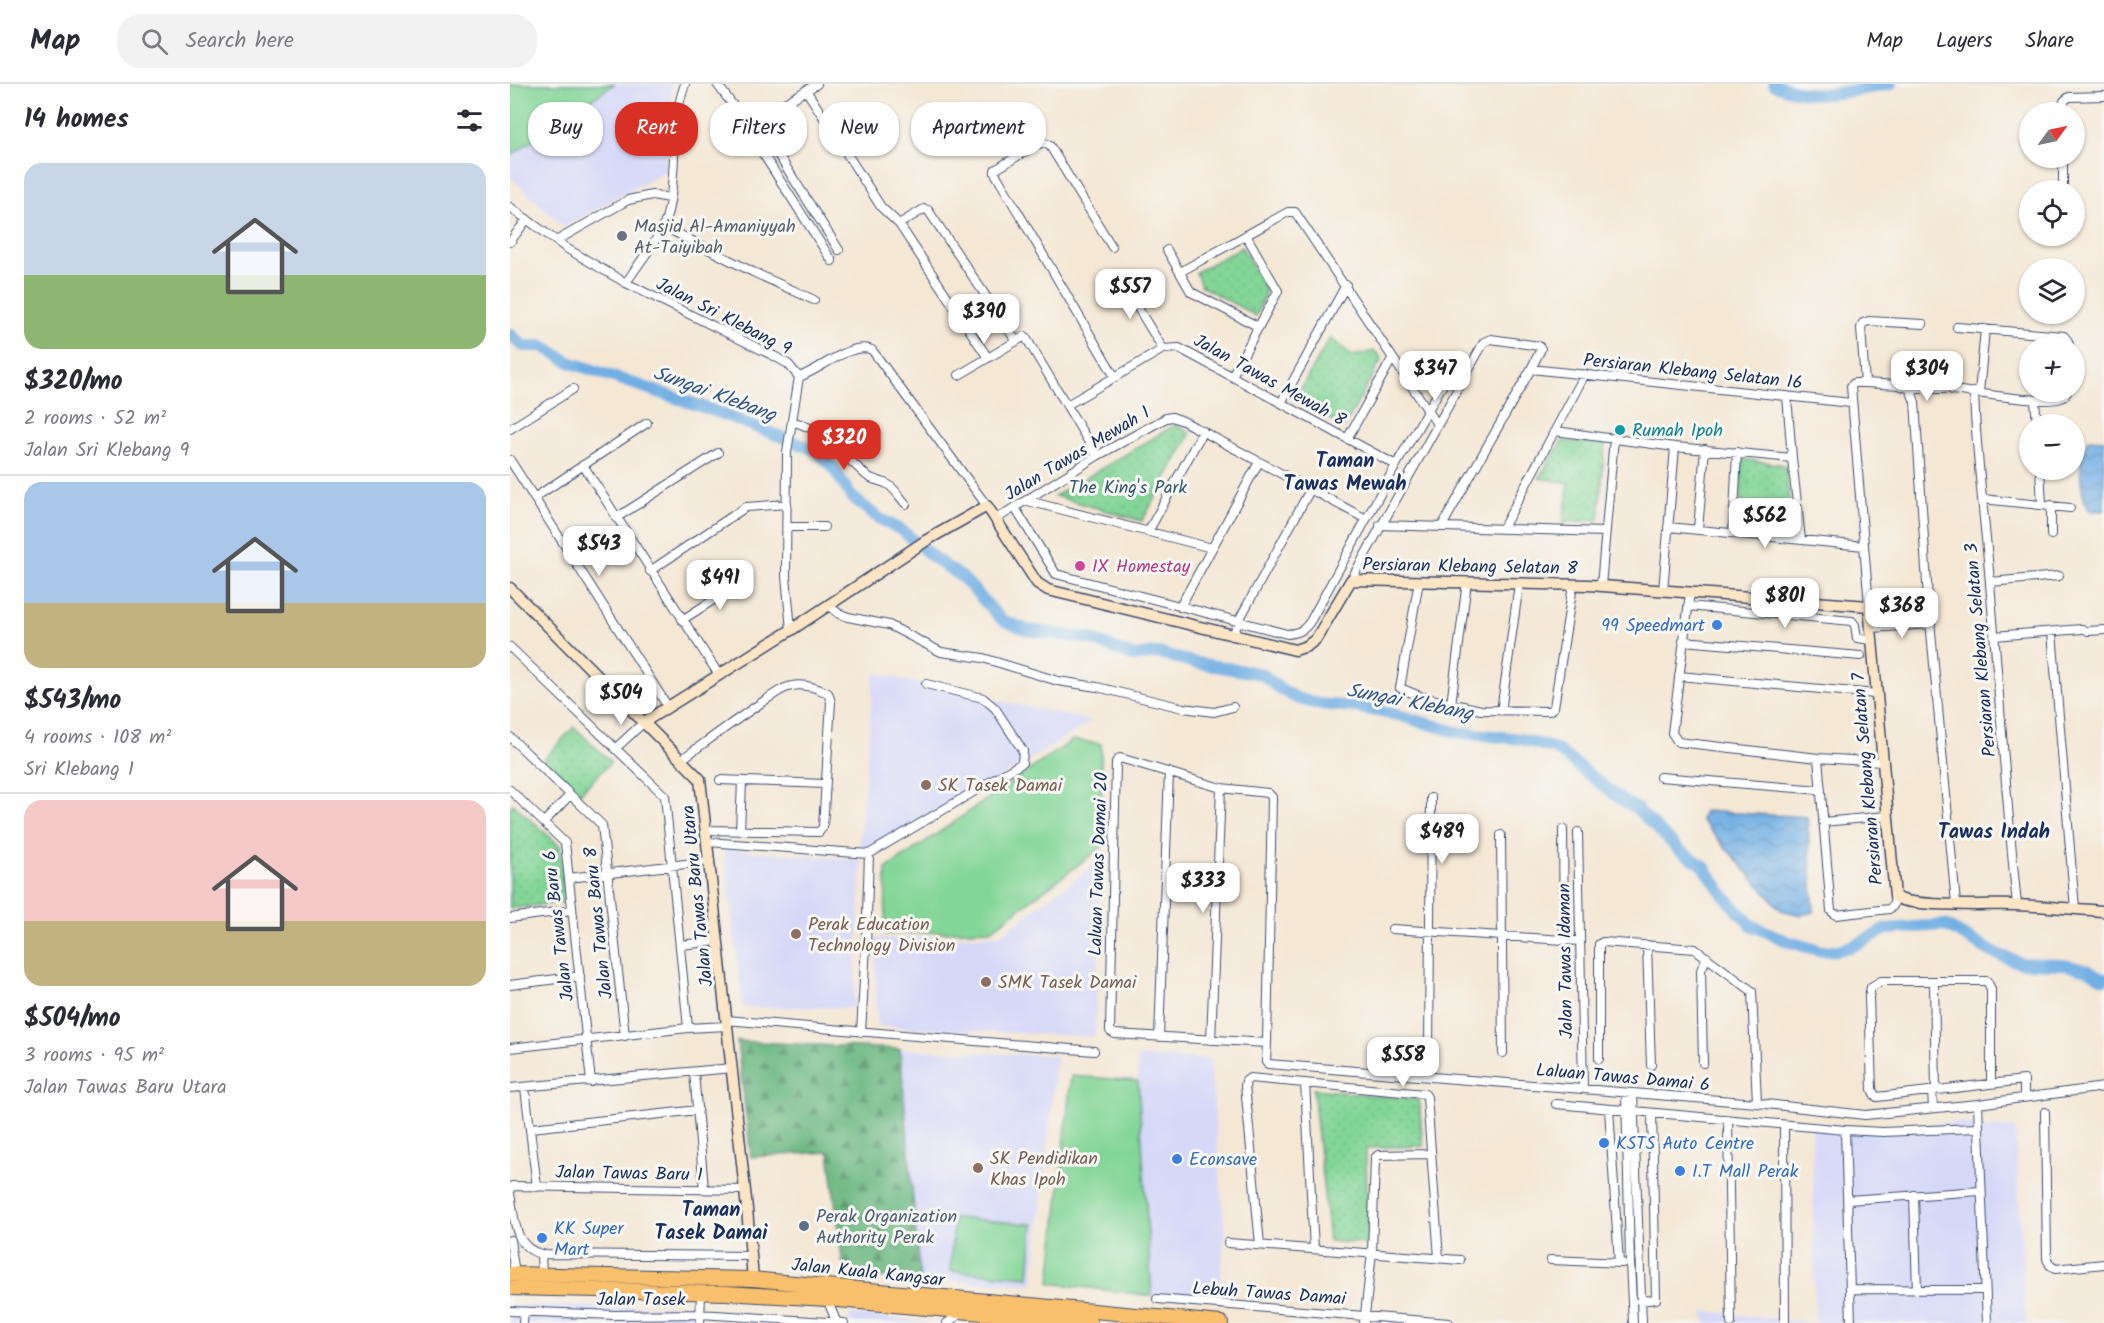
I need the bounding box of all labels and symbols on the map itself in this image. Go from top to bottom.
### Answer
north arrow [2019,102,2085,168]
place label: Masjid Al-Amaniyyah At-Taiyibah [634,213,796,263]
marker: Masjid Al-Amaniyyah At-Taiyibah [615,229,629,243]
pin: $557 [1094,269,1166,320]
street label: Jalan Sri Klebang 9 [650,271,796,364]
pin: $390 [948,294,1020,345]
street label: Jalan Tawas Mewah 8 [1188,327,1351,435]
street label: Persiaran Klebang Selatan 16 [1582,347,1804,398]
pin: $347 [1399,351,1471,402]
pin: $304 [1891,351,1963,402]
water label: Sungai Klebang [649,358,781,432]
street label: Jalan Tawas Mewah 1 [999,399,1156,509]
place label: Rumah Ipoh [1632,417,1723,446]
pin: $320 [808,420,880,471]
marker: Rumah Ipoh [1613,423,1627,437]
district label: Taman Tawas Mewah [1283,446,1407,501]
park label: The King's Park [1069,474,1187,503]
pin: $562 [1729,498,1801,549]
pin: $543 [563,526,635,577]
street label: Persiaran Klebang Selatan 3 [1958,542,2005,758]
street label: Persiaran Klebang Selatan 8 [1362,551,1578,584]
place label: IX Homestay [1092,553,1191,582]
marker: IX Homestay [1073,559,1087,573]
pin: $491 [684,560,756,611]
pin: $801 [1749,578,1821,629]
pin: $368 [1866,588,1938,639]
place label: 99 Speedmart [1601,612,1706,641]
marker: 99 Speedmart [1710,618,1724,632]
street label: Persiaran Klebang Selatan 7 [1845,671,1892,886]
pin: $504 [585,675,657,726]
water label: Sungai Klebang [1344,675,1477,731]
place label: SK Tasek Damai [938,772,1063,801]
street label: Laluan Tawas Damai 20 [1082,772,1117,956]
marker: SK Tasek Damai [919,778,933,792]
street label: Jalan Tawas Baru Utara [675,804,722,988]
pin: $489 [1406,814,1478,865]
district label: Tawas Indah [1938,817,2050,849]
street label: Jalan Tawas Baru 8 [577,845,622,1000]
street label: Jalan Tawas Baru 6 [536,849,583,1003]
pin: $333 [1167,863,1239,914]
street label: Jalan Tawas Idaman [1551,883,1582,1039]
place label: Perak Education Technology Division [808,911,955,961]
marker: Perak Education Technology Division [789,927,803,941]
place label: SMK Tasek Damai [998,969,1137,998]
marker: SMK Tasek Damai [979,975,993,989]
pin: $558 [1367,1037,1439,1088]
street label: Laluan Tawas Damai 6 [1535,1056,1711,1101]
place label: KSTS Auto Centre [1616,1130,1754,1159]
marker: KSTS Auto Centre [1597,1136,1611,1150]
place label: SK Pendidikan Khas Ipoh [990,1145,1098,1195]
place label: Econsave [1189,1146,1257,1175]
marker: Econsave [1170,1152,1184,1166]
place label: I.T Mall Perak [1692,1158,1799,1187]
street label: Jalan Tawas Baru 1 [555,1159,703,1190]
marker: SK Pendidikan Khas Ipoh [971,1161,985,1175]
marker: I.T Mall Perak [1673,1164,1687,1178]
district label: Taman Tasek Damai [654,1195,768,1250]
place label: Perak Organization Authority Perak [816,1203,957,1253]
place label: KK Super Mart [554,1215,624,1265]
marker: Perak Organization Authority Perak [797,1219,811,1233]
marker: KK Super Mart [535,1231,549,1245]
street label: Jalan Kuala Kangsar [790,1251,947,1296]
street label: Lebuh Tawas Damai [1191,1275,1347,1314]
street label: Jalan Tasek [597,1286,686,1315]

